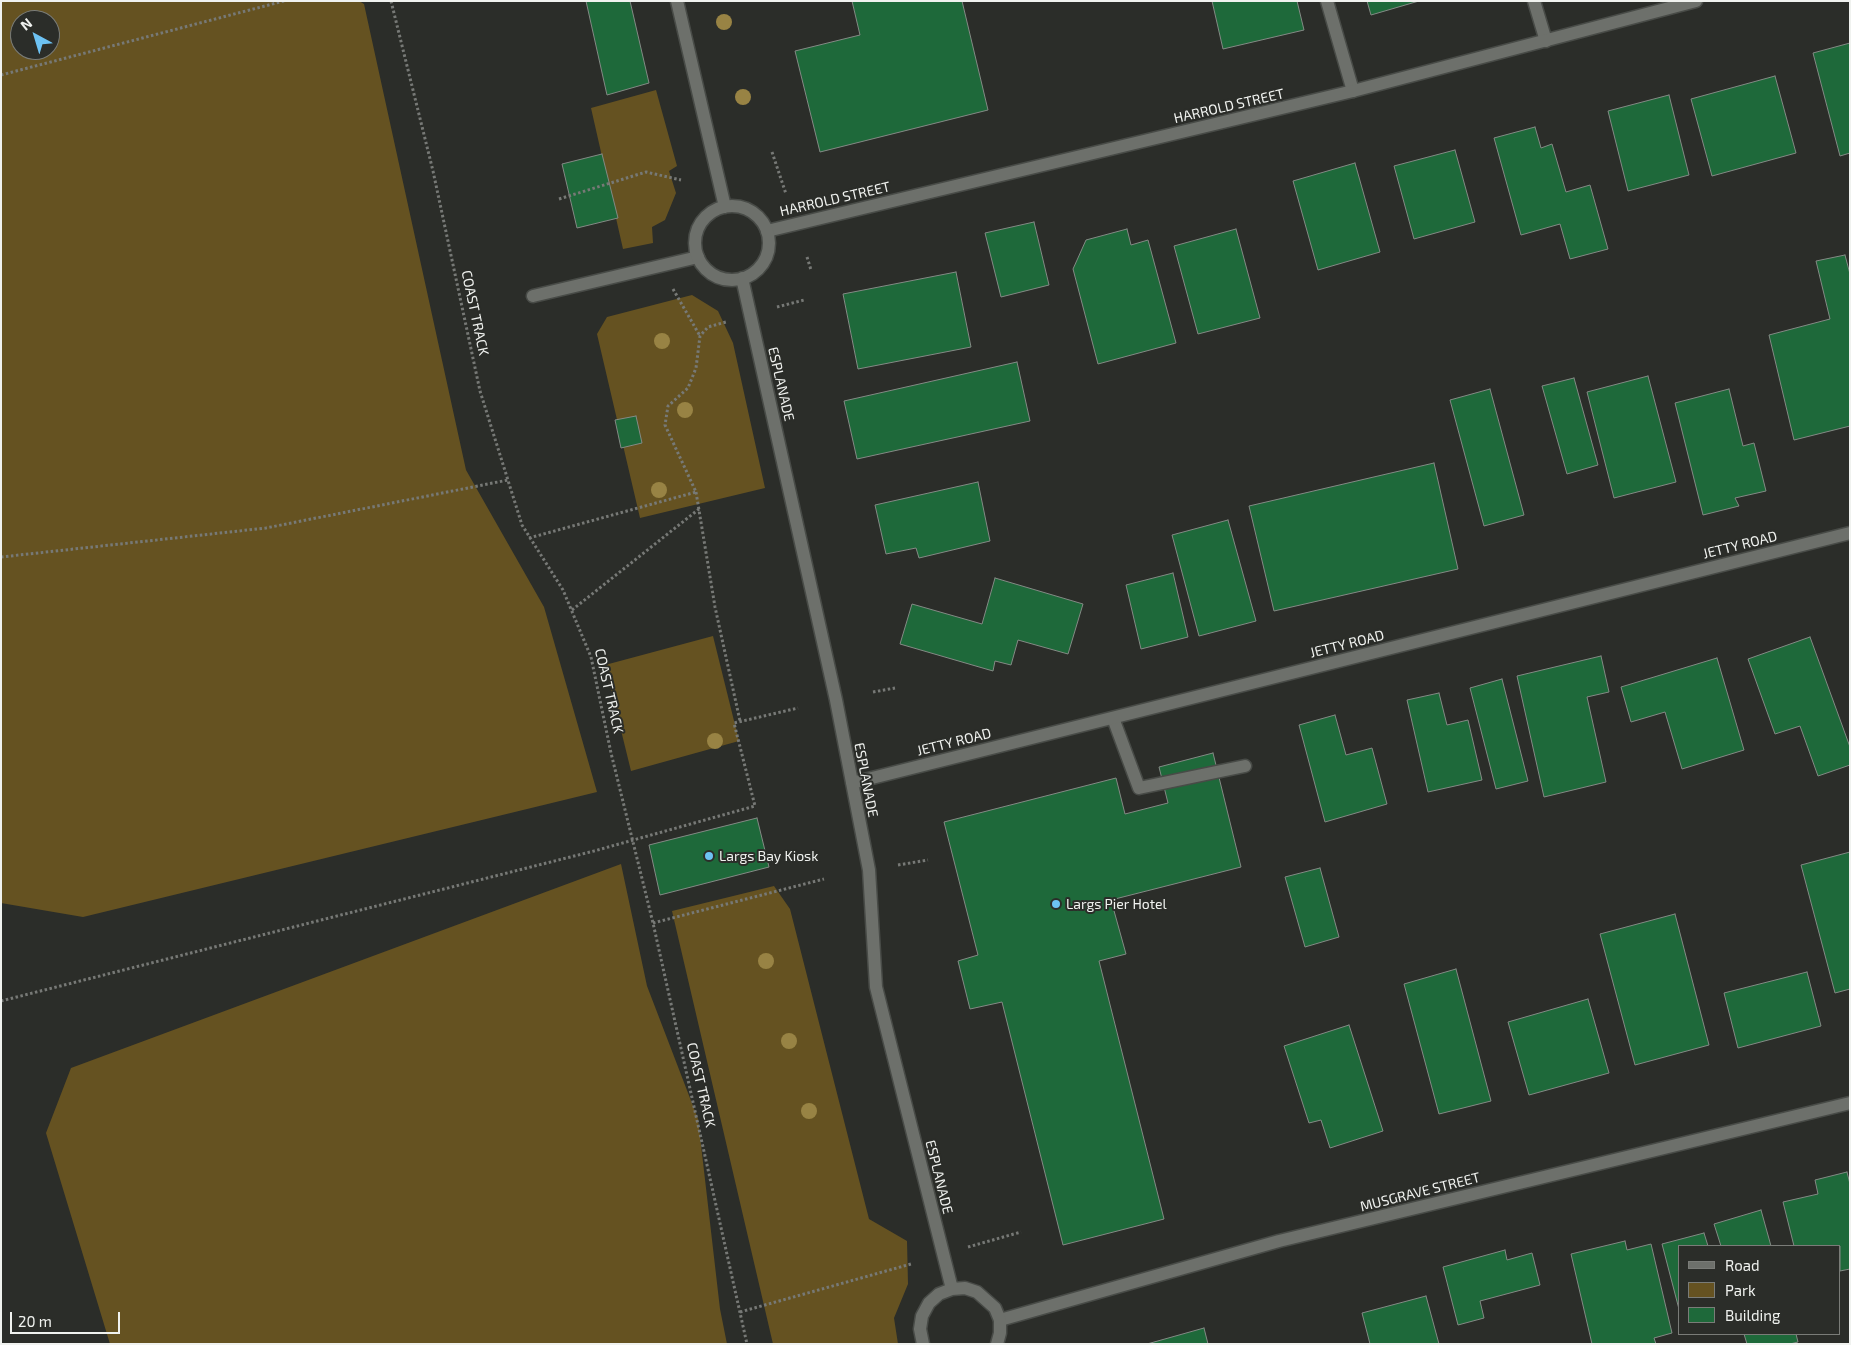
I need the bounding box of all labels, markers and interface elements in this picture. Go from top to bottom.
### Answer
north arrow [10,10,60,60]
text: N [17,14,35,34]
street label: HARROLD STREET [1172,85,1286,127]
street label: HARROLD STREET [778,178,892,220]
street label: COAST TRACK [458,269,492,357]
street label: ESPLANADE [764,345,798,423]
street label: JETTY ROAD [1701,528,1779,562]
street label: JETTY ROAD [1308,627,1386,661]
street label: COAST TRACK [591,647,627,735]
street label: JETTY ROAD [915,725,993,759]
street label: ESPLANADE [851,741,881,819]
place label: Largs Bay Kiosk [719,848,818,864]
marker: Largs Bay Kiosk [703,850,715,862]
place label: Largs Pier Hotel [1066,896,1167,912]
marker: Largs Pier Hotel [1050,898,1062,910]
street label: COAST TRACK [683,1041,719,1129]
street label: ESPLANADE [922,1138,956,1216]
street label: MUSGRAVE STREET [1358,1169,1482,1215]
legend [1678,1245,1841,1335]
text: Road [1725,1256,1760,1274]
text: Park [1725,1281,1756,1299]
scale bar [12,1302,122,1334]
text: Building [1725,1306,1780,1324]
text: 20 m [18,1312,52,1330]

